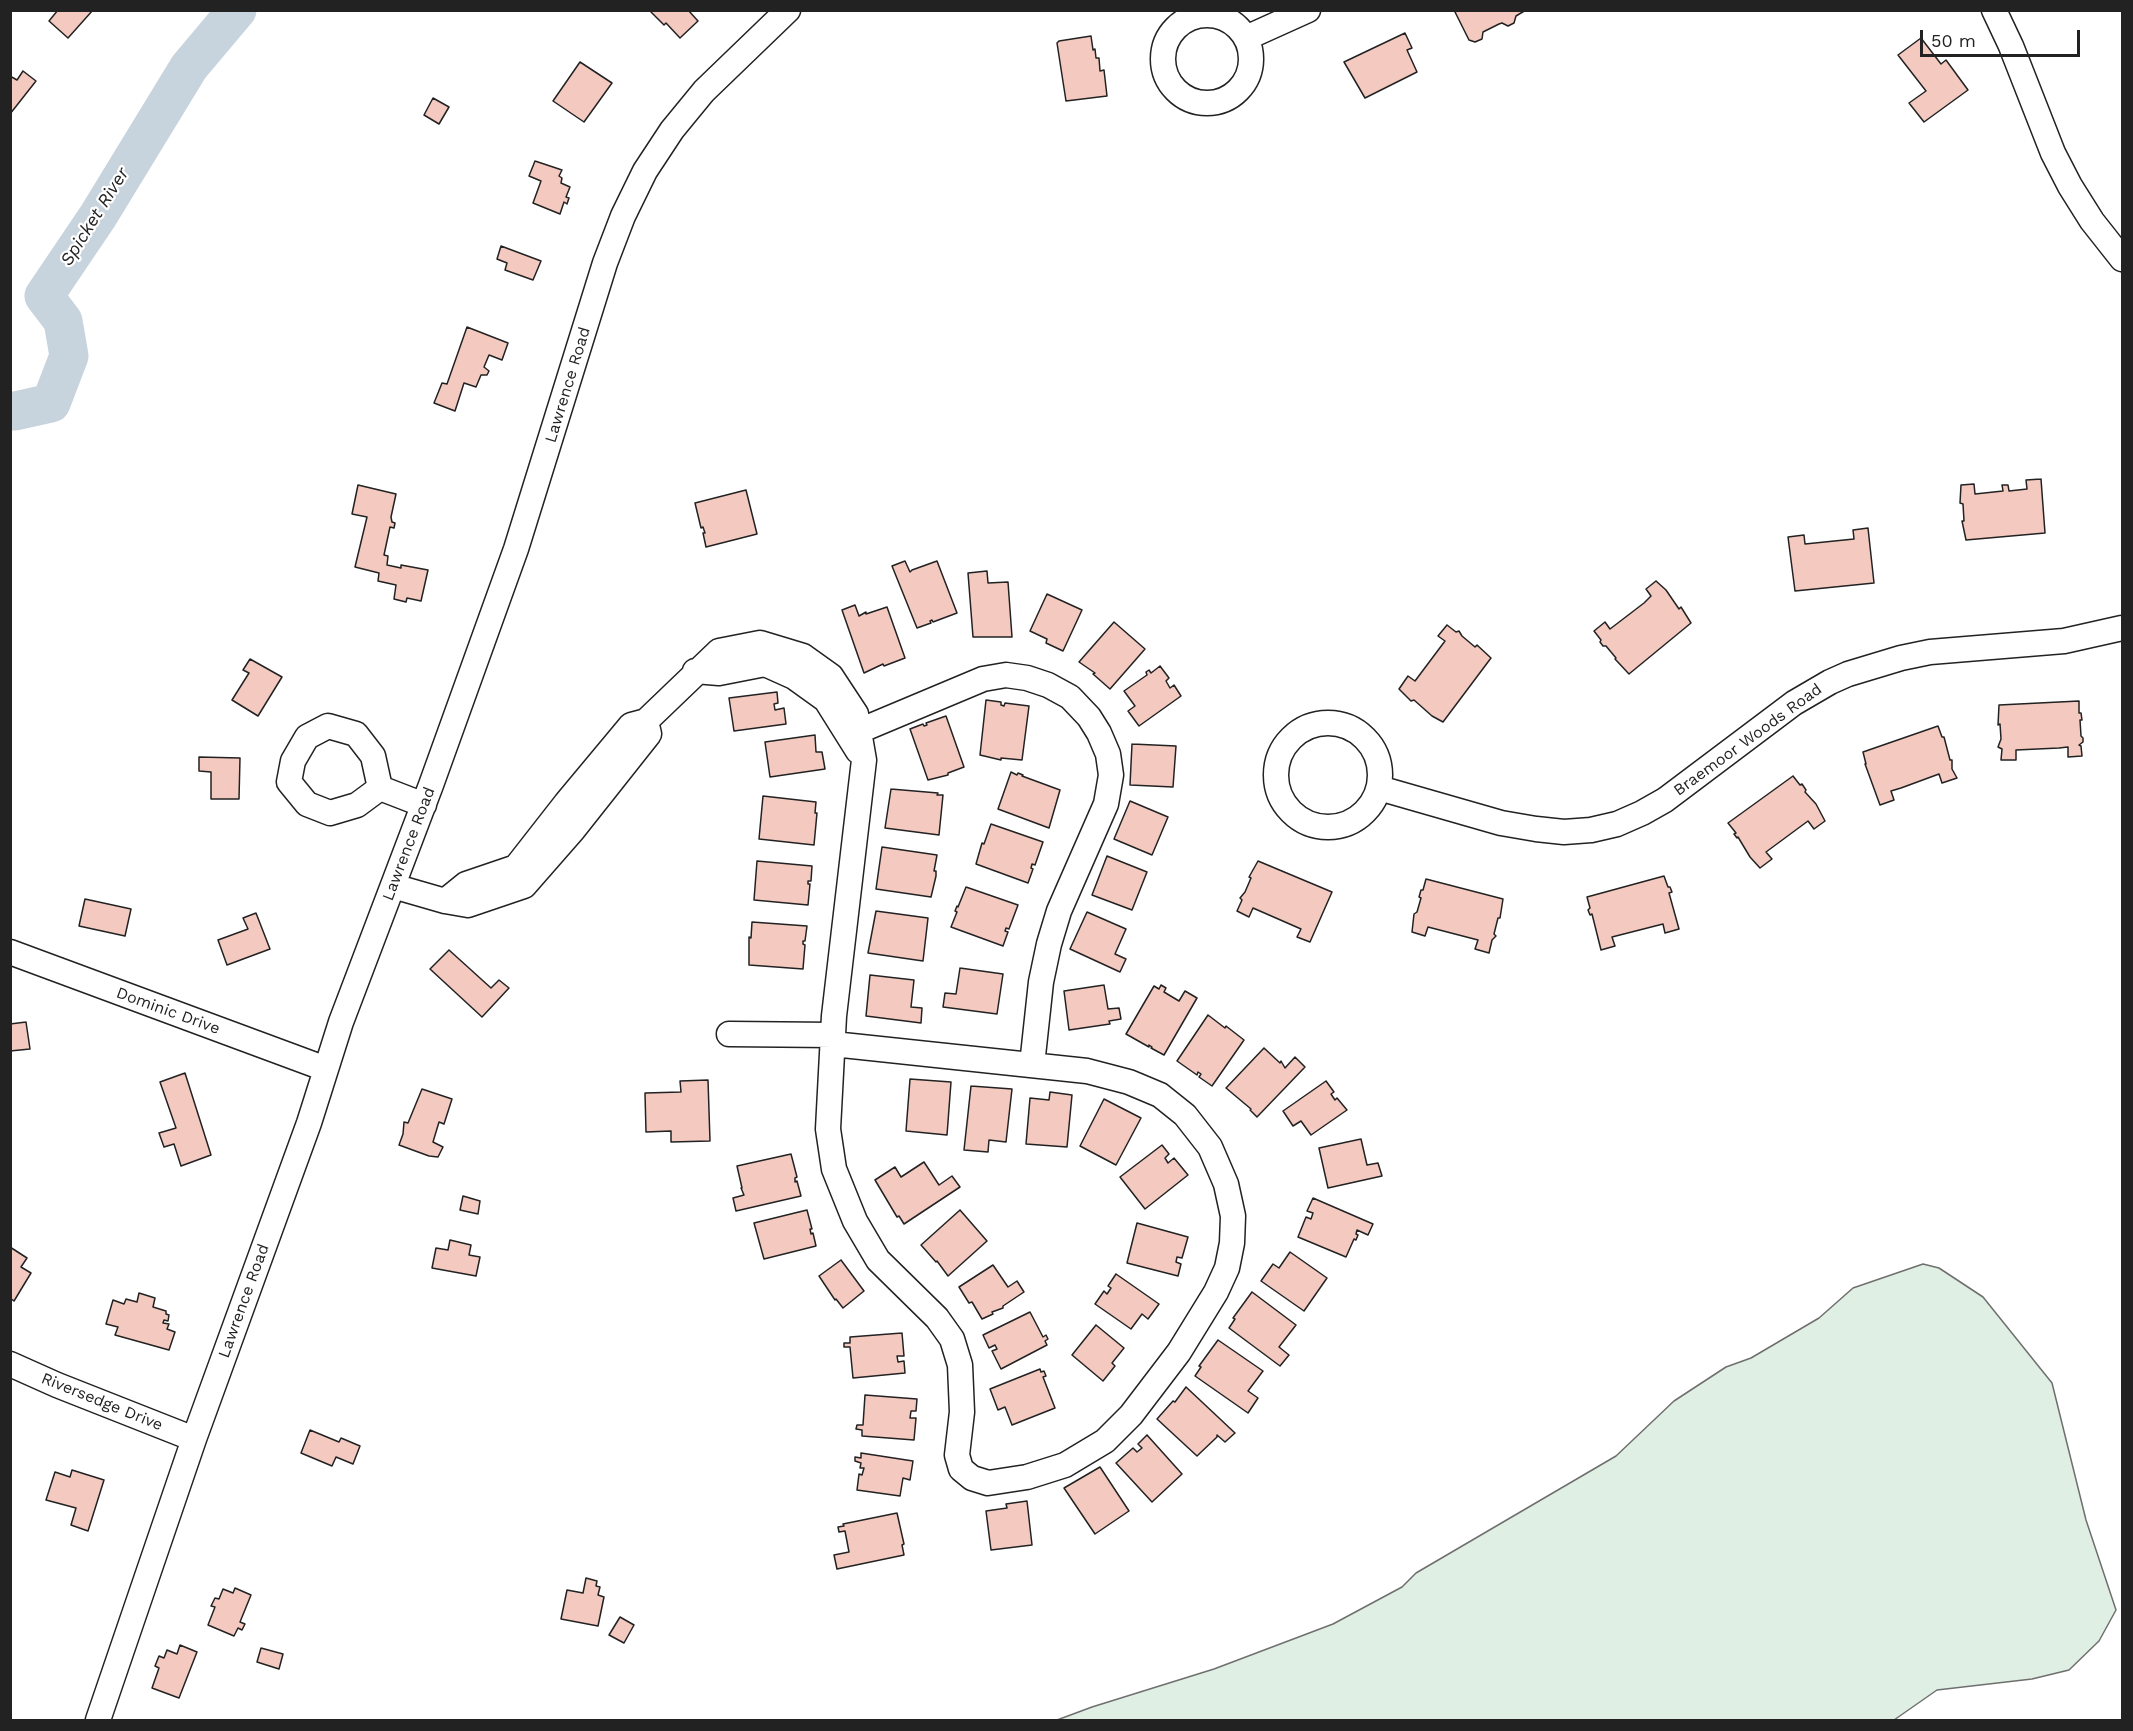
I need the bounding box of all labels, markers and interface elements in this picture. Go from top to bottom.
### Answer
scale bar [1923,18,2084,56]
text: 50 m [1931,30,1976,51]
water label: Spicket River [56,164,134,270]
street label: Lawrence Road [541,325,595,445]
street label: Braemoor Woods Road [1670,680,1826,800]
street label: Lawrence Road [379,785,439,903]
street label: Dominic Drive [113,983,223,1039]
street label: Lawrence Road [214,1241,274,1361]
street label: Riversedge Drive [38,1369,166,1435]

